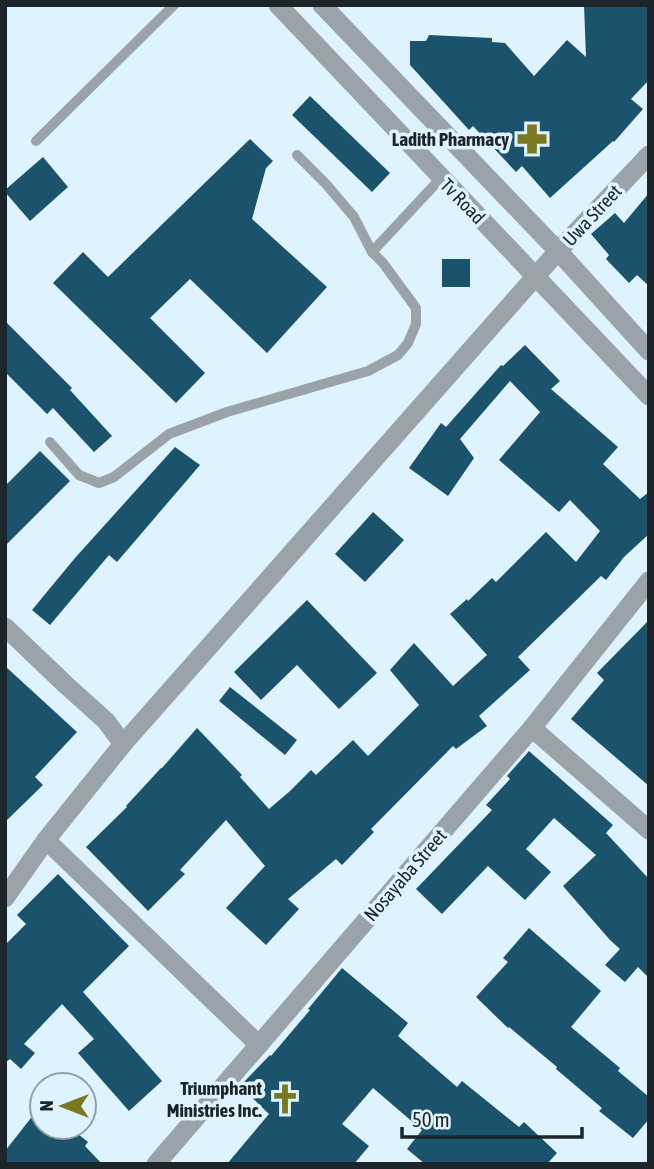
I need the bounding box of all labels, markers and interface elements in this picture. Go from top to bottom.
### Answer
pharmacy icon: Ladith Pharmacy [515,122,549,156]
place label: Ladith Pharmacy [392,128,509,150]
street label: Tv Road [436,174,490,228]
street label: Uwa Street [558,180,626,250]
street label: Nosayaba Street [359,825,451,925]
north arrow [28,1071,98,1141]
place label: Triumphant Ministries Inc. [167,1077,263,1121]
church icon: Triumphant Ministries Inc. [268,1082,302,1116]
scale bar [402,1096,582,1140]
text: N [35,1100,57,1112]
text: 50 m [412,1107,450,1131]

